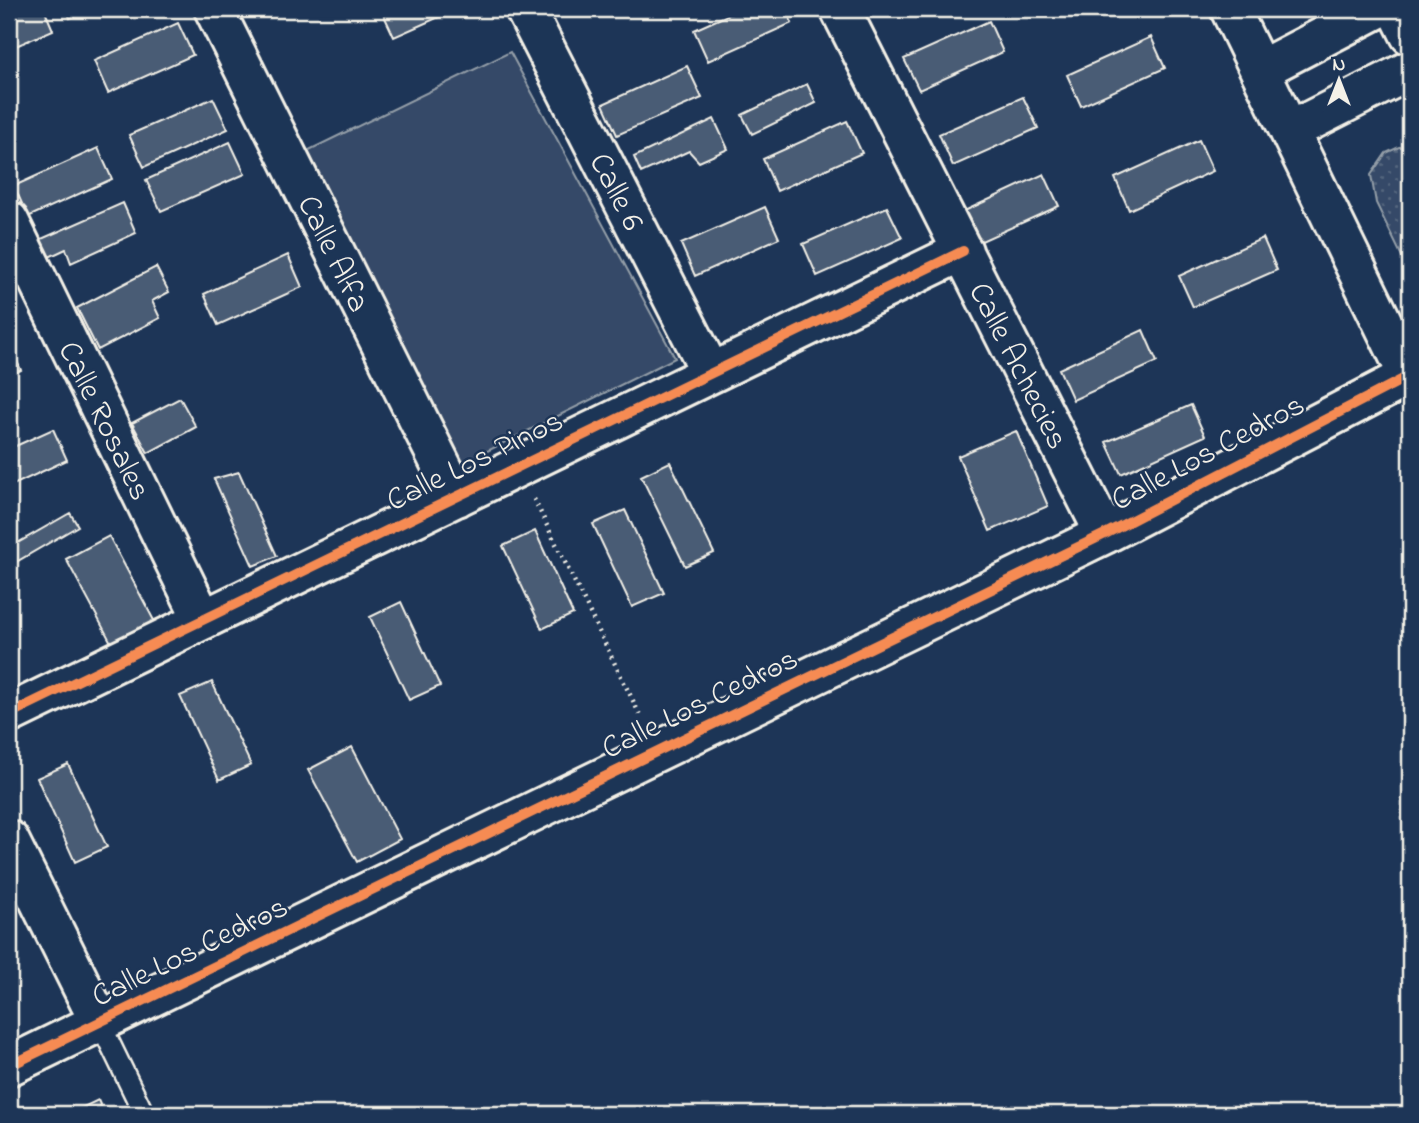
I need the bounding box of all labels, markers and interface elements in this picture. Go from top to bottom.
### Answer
north arrow [1304,46,1374,116]
text: N [1333,52,1346,79]
street label: Calle 6 [575,145,654,240]
street label: Calle Alfa [283,188,380,321]
street label: Calle Achecies [955,275,1079,458]
street label: Calle Rosales [44,334,162,509]
street label: Calle Los Cedros [1103,383,1314,525]
street label: Calle Los Pinos [379,399,572,525]
street label: Calle Los Cedros [594,637,807,773]
street label: Calle Los Cedros [84,885,297,1021]

